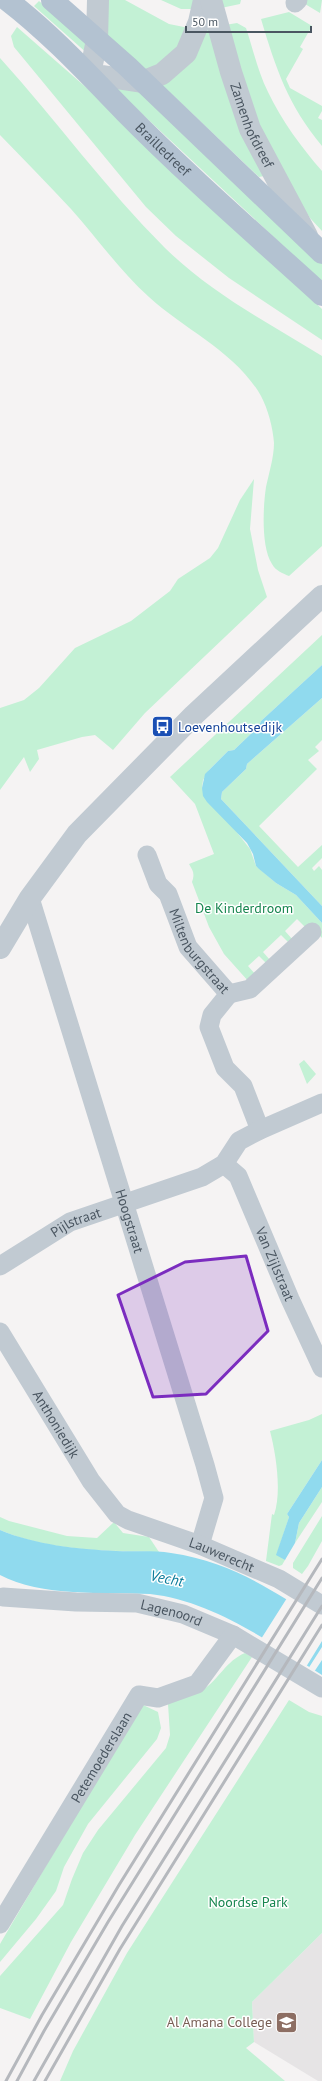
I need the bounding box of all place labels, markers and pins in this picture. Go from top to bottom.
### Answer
bus stop icon: Loevenhoutsedijk [149,714,175,740]
place label: Loevenhoutsedijk [178,718,283,736]
school or university icon: Al Amana College [274,2009,300,2035]
place label: Al Amana College [167,2013,272,2031]

